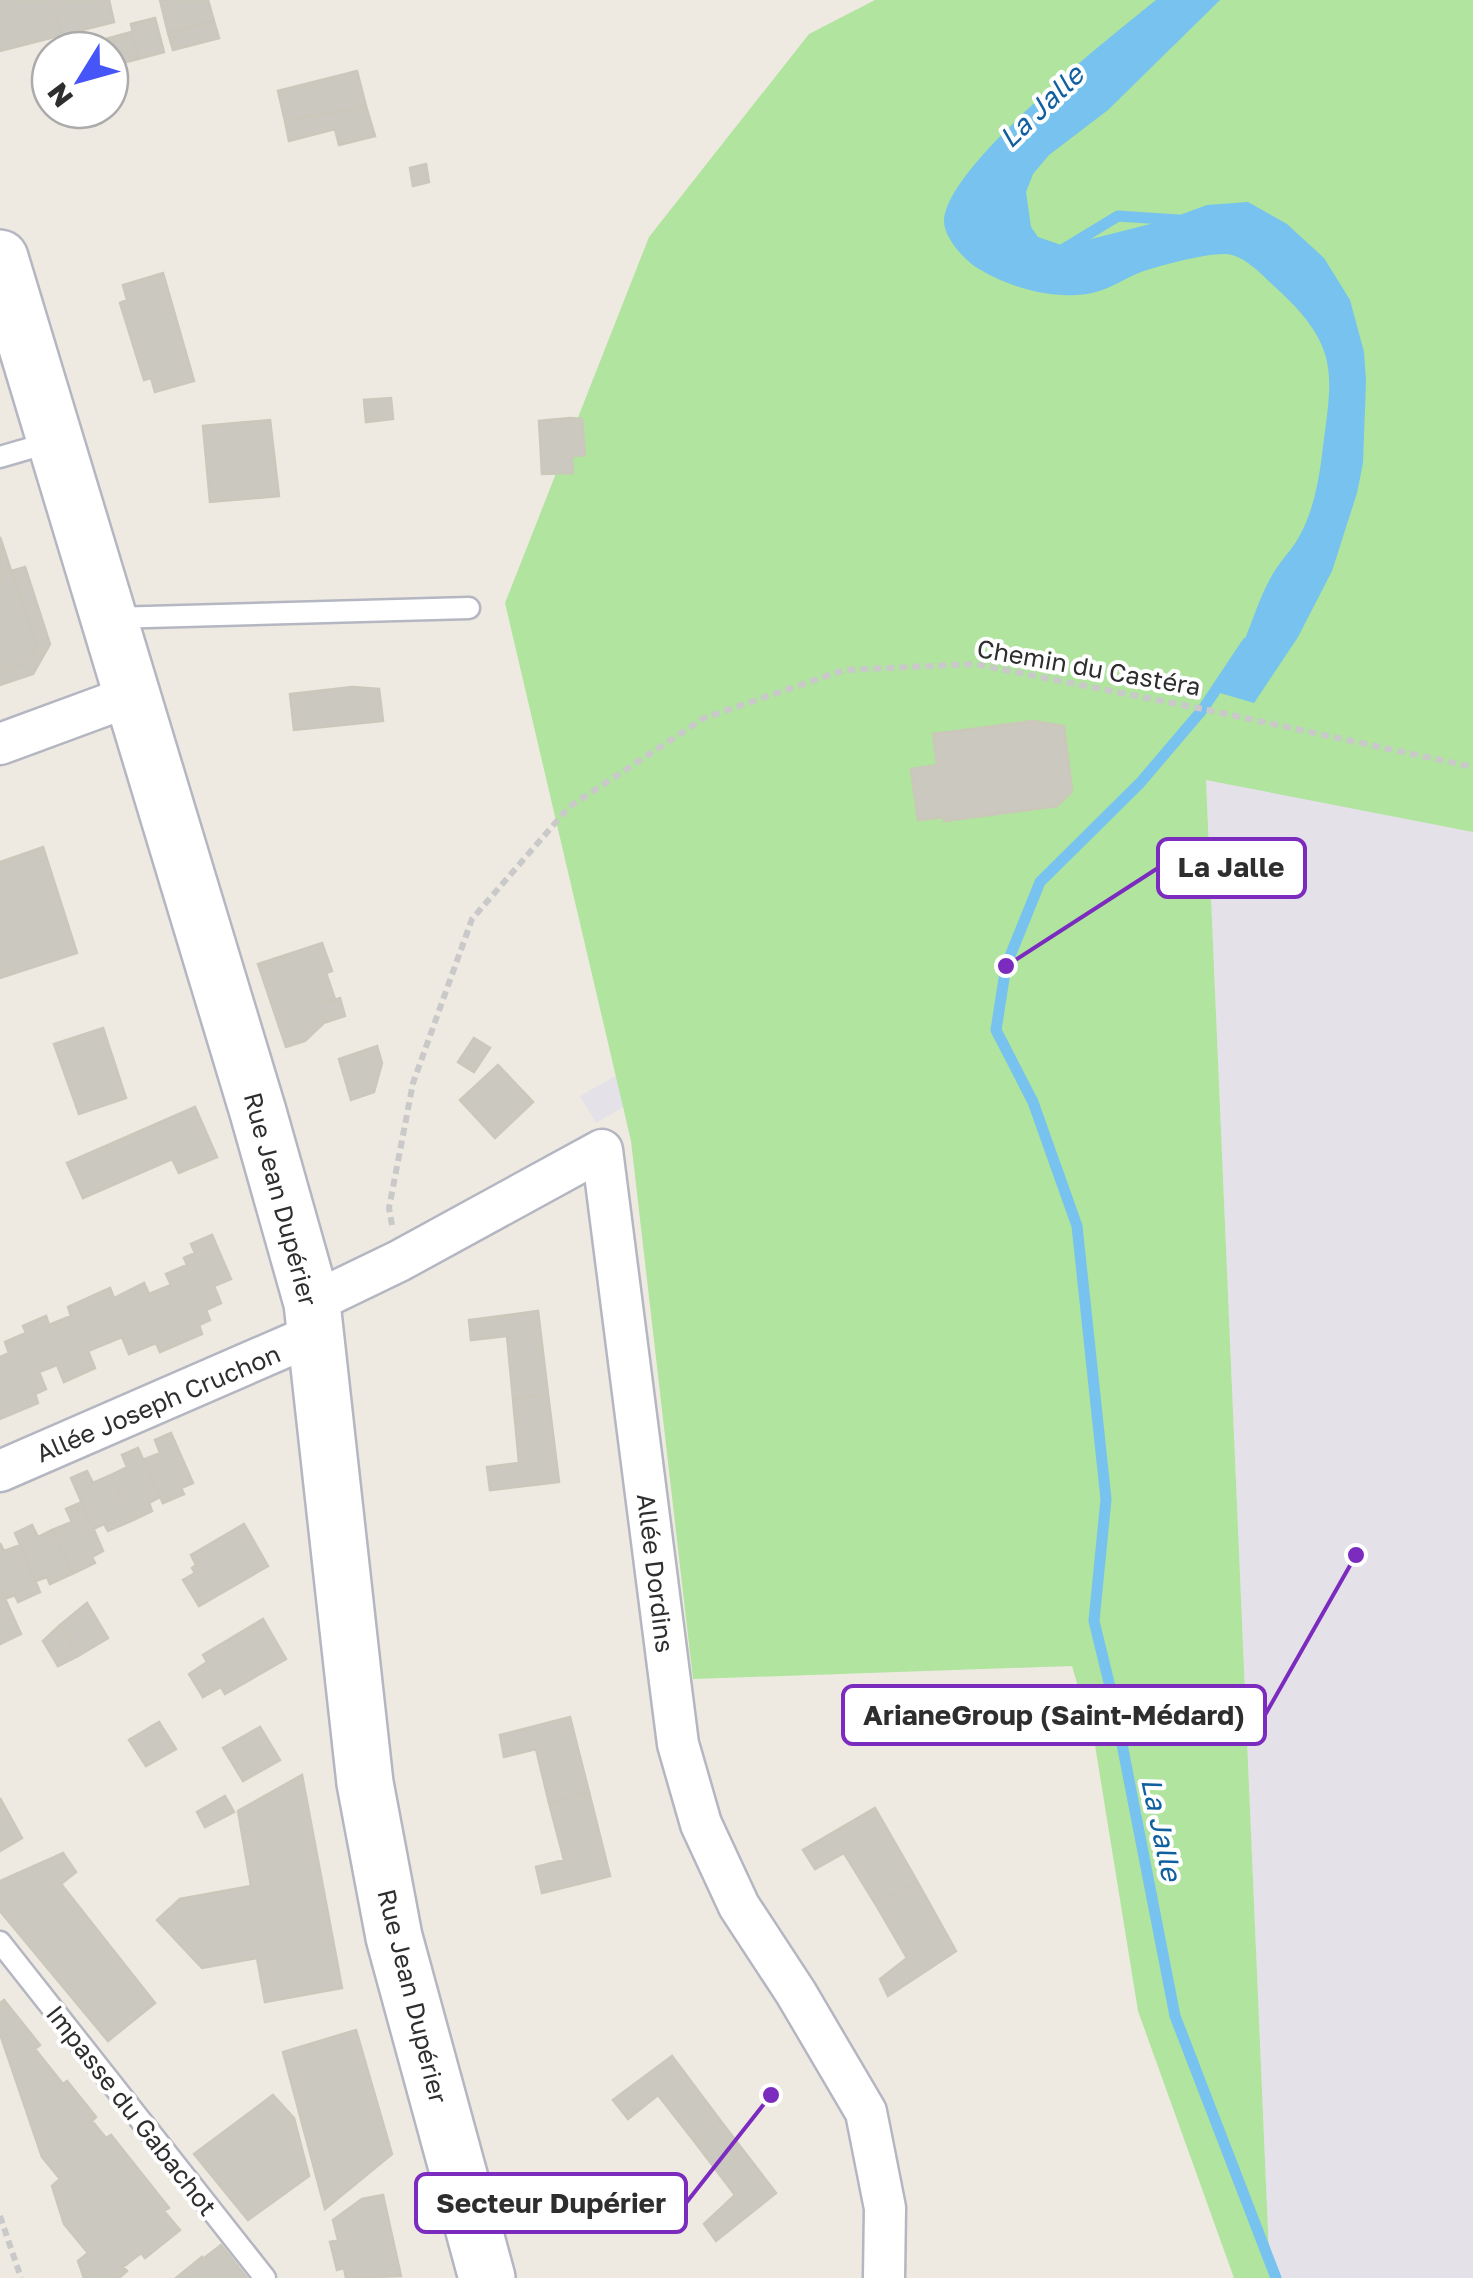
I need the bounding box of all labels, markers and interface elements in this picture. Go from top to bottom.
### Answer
north arrow [30,30,130,130]
water label: La Jalle [992,57,1091,154]
text: N [40,77,79,114]
street label: Chemin du Castéra [975,632,1203,702]
callout: La Jalle [1158,839,1305,897]
text: La Jalle [1178,850,1284,883]
street label: Rue Jean Dupérier [238,1089,324,1309]
street label: Allée Joseph Cruchon [31,1338,285,1468]
street label: Allée Dordins [631,1492,681,1654]
callout: ArianeGroup (Saint-Médard) [843,1686,1265,1744]
text: ArianeGroup (Saint-Médard) [863,1698,1245,1731]
water label: La Jalle [1135,1775,1189,1885]
street label: Rue Jean Dupérier [371,1886,455,2107]
street label: Impasse du Gabachot [40,1999,224,2221]
callout: Secteur Dupérier [416,2174,686,2232]
text: Secteur Dupérier [436,2186,666,2219]

